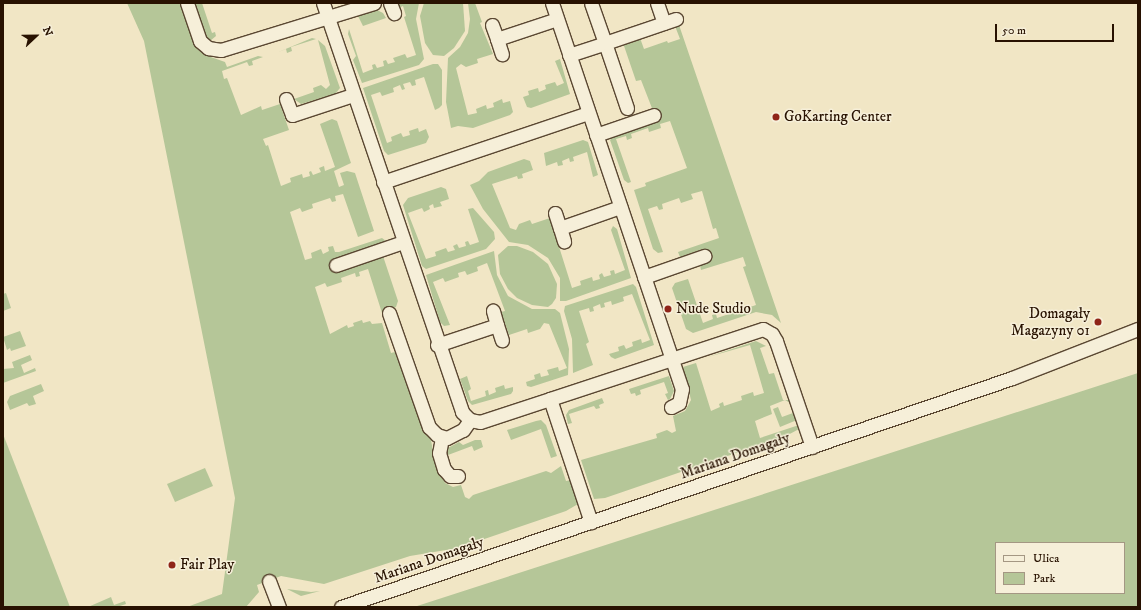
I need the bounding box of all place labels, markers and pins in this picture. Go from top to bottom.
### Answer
place label: GoKarting Center [784,108,892,126]
marker: GoKarting Center [771,112,781,122]
place label: Nude Studio [676,300,751,318]
marker: Nude Studio [663,304,673,314]
place label: Domagały Magazyny 01 [1011,304,1090,339]
marker: Domagały Magazyny 01 [1093,317,1103,327]
place label: Fair Play [180,556,234,574]
marker: Fair Play [167,560,177,570]

